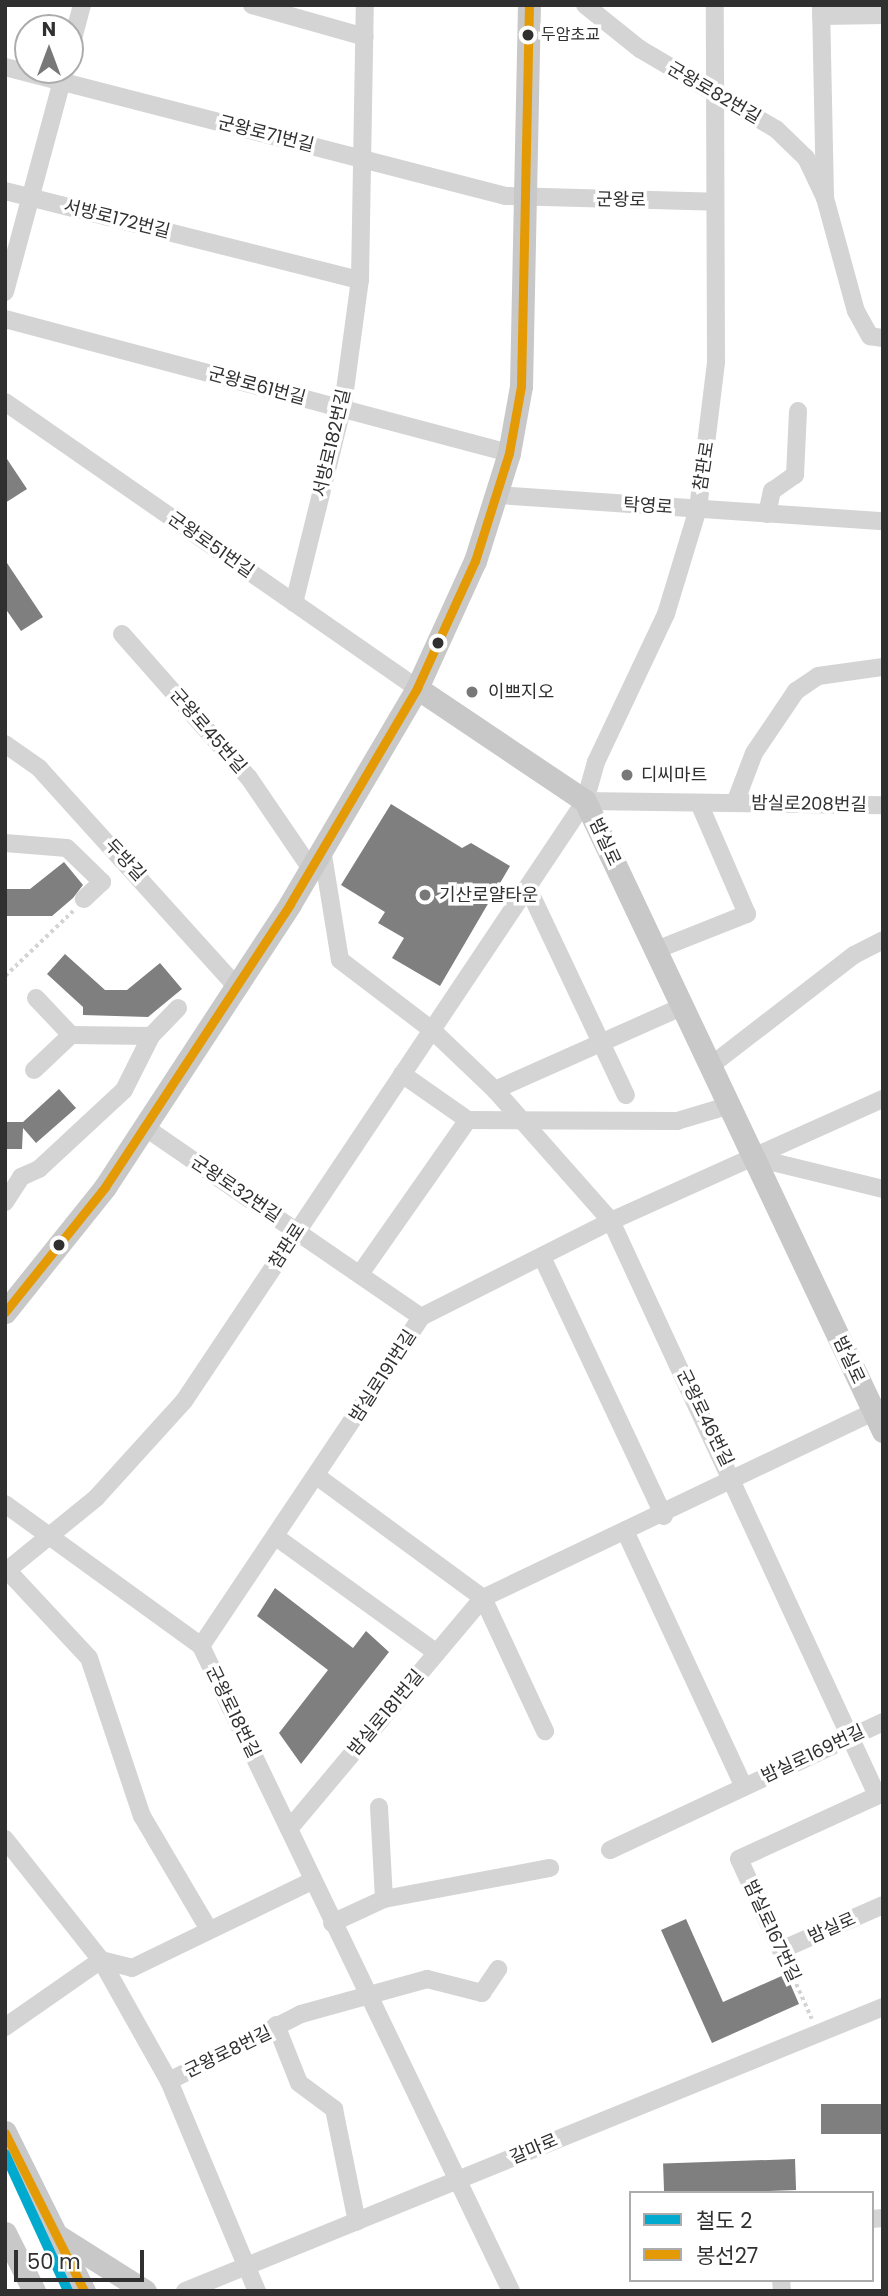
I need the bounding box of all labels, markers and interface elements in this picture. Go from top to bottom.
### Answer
north arrow [14,14,84,84]
text: N [42,16,56,43]
place label: 두암초교 [541,25,600,45]
marker: 두암초교 [521,28,535,42]
street label: 군왕로82번길 [663,58,765,128]
street label: 군왕로71번길 [216,112,316,156]
street label: 군왕로 [596,189,646,211]
street label: 서방로172번길 [62,195,172,243]
street label: 군왕로61번길 [206,363,308,409]
street label: 서방로182번길 [309,387,355,499]
street label: 참판로 [689,440,719,492]
street label: 탁영로 [622,493,674,519]
street label: 군왕로51번길 [164,508,258,582]
unlabelled marker [431,636,445,650]
place label: 이쁘지오 [488,681,554,703]
marker: 이쁘지오 [462,682,482,702]
street label: 군왕로45번길 [165,684,251,778]
place label: 디씨마트 [641,764,707,786]
marker: 디씨마트 [619,767,635,783]
street label: 밤실로208번길 [751,792,867,816]
street label: 밤실로 [585,815,625,869]
street label: 두방길 [100,834,150,886]
place label: 기산로얄타운 [439,884,538,906]
marker: 기산로얄타운 [417,887,433,903]
street label: 군왕로32번길 [187,1151,285,1227]
street label: 참판로 [264,1219,310,1273]
unlabelled marker [52,1238,66,1252]
street label: 밤실로191번길 [345,1326,421,1426]
street label: 밤실로 [829,1333,869,1387]
street label: 군왕로46번길 [672,1366,738,1470]
street label: 군왕로18번길 [201,1662,265,1762]
street label: 밤실로181번길 [344,1666,428,1760]
street label: 밤실로169번길 [758,1721,868,1787]
street label: 밤실로167번길 [739,1877,805,1985]
street label: 밤실로 [805,1908,859,1948]
street label: 군왕로8번길 [181,2022,275,2082]
street label: 갈마로 [507,2129,561,2169]
legend [629,2191,874,2282]
text: 철도 2 [696,2206,752,2235]
scale bar [18,2236,147,2280]
text: 봉선27 [696,2241,758,2270]
text: 50 m [27,2247,81,2276]

